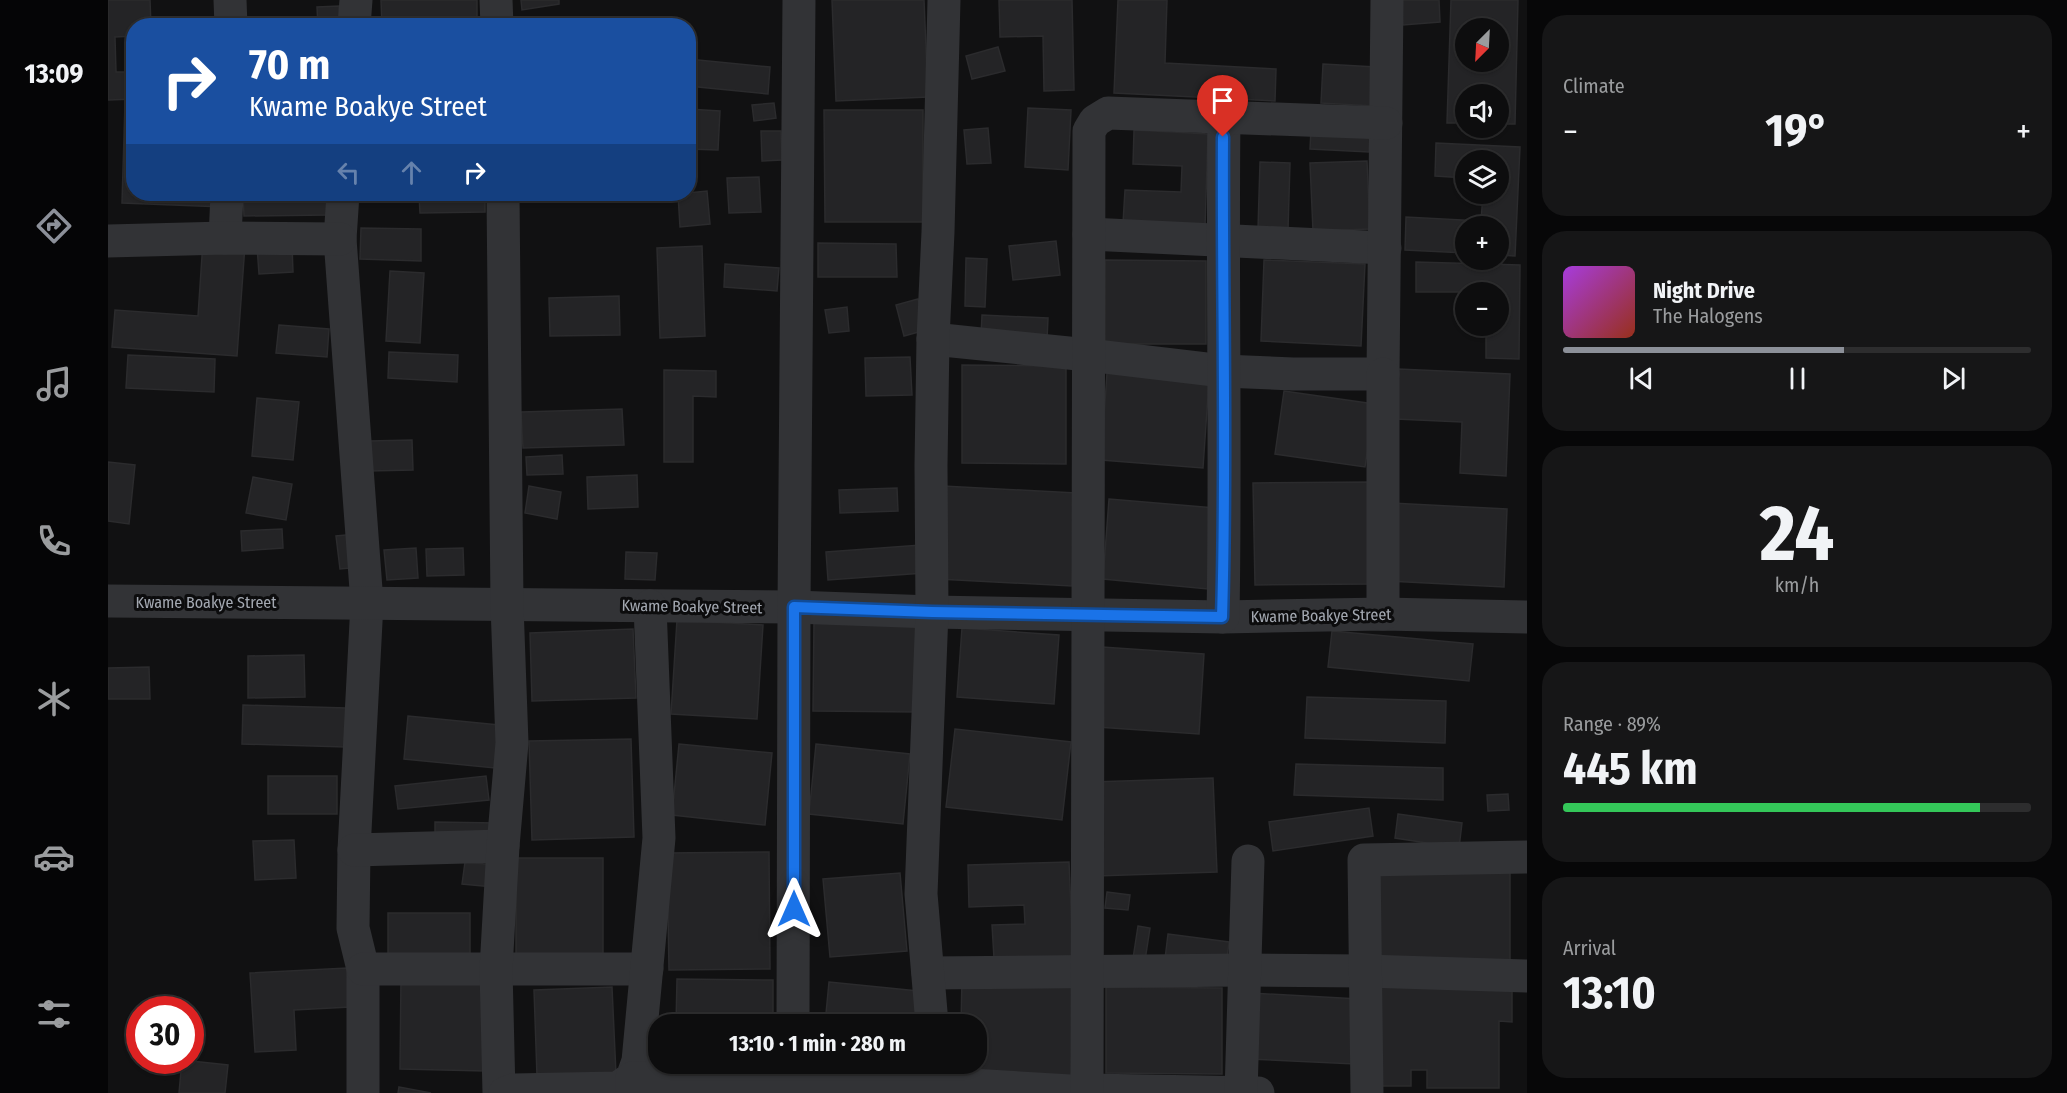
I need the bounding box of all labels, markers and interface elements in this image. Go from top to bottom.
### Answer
north arrow [1455,18,1509,72]
map controls [1455,18,1509,336]
text: 70 m [249,40,330,90]
icon: right [150,42,228,120]
text: 13:09 [25,58,83,90]
text: Climate [1563,74,1625,98]
pin [1197,75,1248,137]
icon: arrive [1206,84,1239,117]
button: sound [1455,84,1509,138]
text: Kwame Boakye Street [249,91,487,123]
text: 19° [1765,104,1829,158]
text: − [1563,112,1578,152]
text: + [2016,112,2031,152]
button: layers [1455,150,1509,204]
icon: left [332,156,365,189]
icon: ahead [395,156,428,189]
icon: right [458,156,491,189]
icon: directions [33,205,75,247]
button: + [1455,216,1509,270]
text: Night Drive [1653,277,1755,304]
button: − [1455,282,1509,336]
text: The Halogens [1653,304,1763,328]
icon: previous [1625,362,1658,395]
icon: pause [1781,362,1814,395]
icon: next [1937,362,1970,395]
icon: music [33,363,75,405]
text: 24 [1760,487,1834,581]
icon: phone [33,520,75,562]
text: km/h [1775,573,1819,597]
street label: Kwame Boakye Street [136,593,277,612]
street label: Kwame Boakye Street [621,596,763,617]
street label: Kwame Boakye Street [1250,605,1392,626]
icon: climate [33,678,75,720]
text: Range · 89% [1563,712,1661,736]
text: 445 km [1563,742,1698,796]
icon: car [33,836,75,878]
position arrow [762,877,826,941]
text: Arrival [1563,936,1616,960]
text: 13:10 [1563,966,1656,1020]
icon: filters [33,993,75,1035]
speed limit sign: 30 [126,996,204,1074]
text: 13:10 · 1 min · 280 m [729,1030,906,1057]

